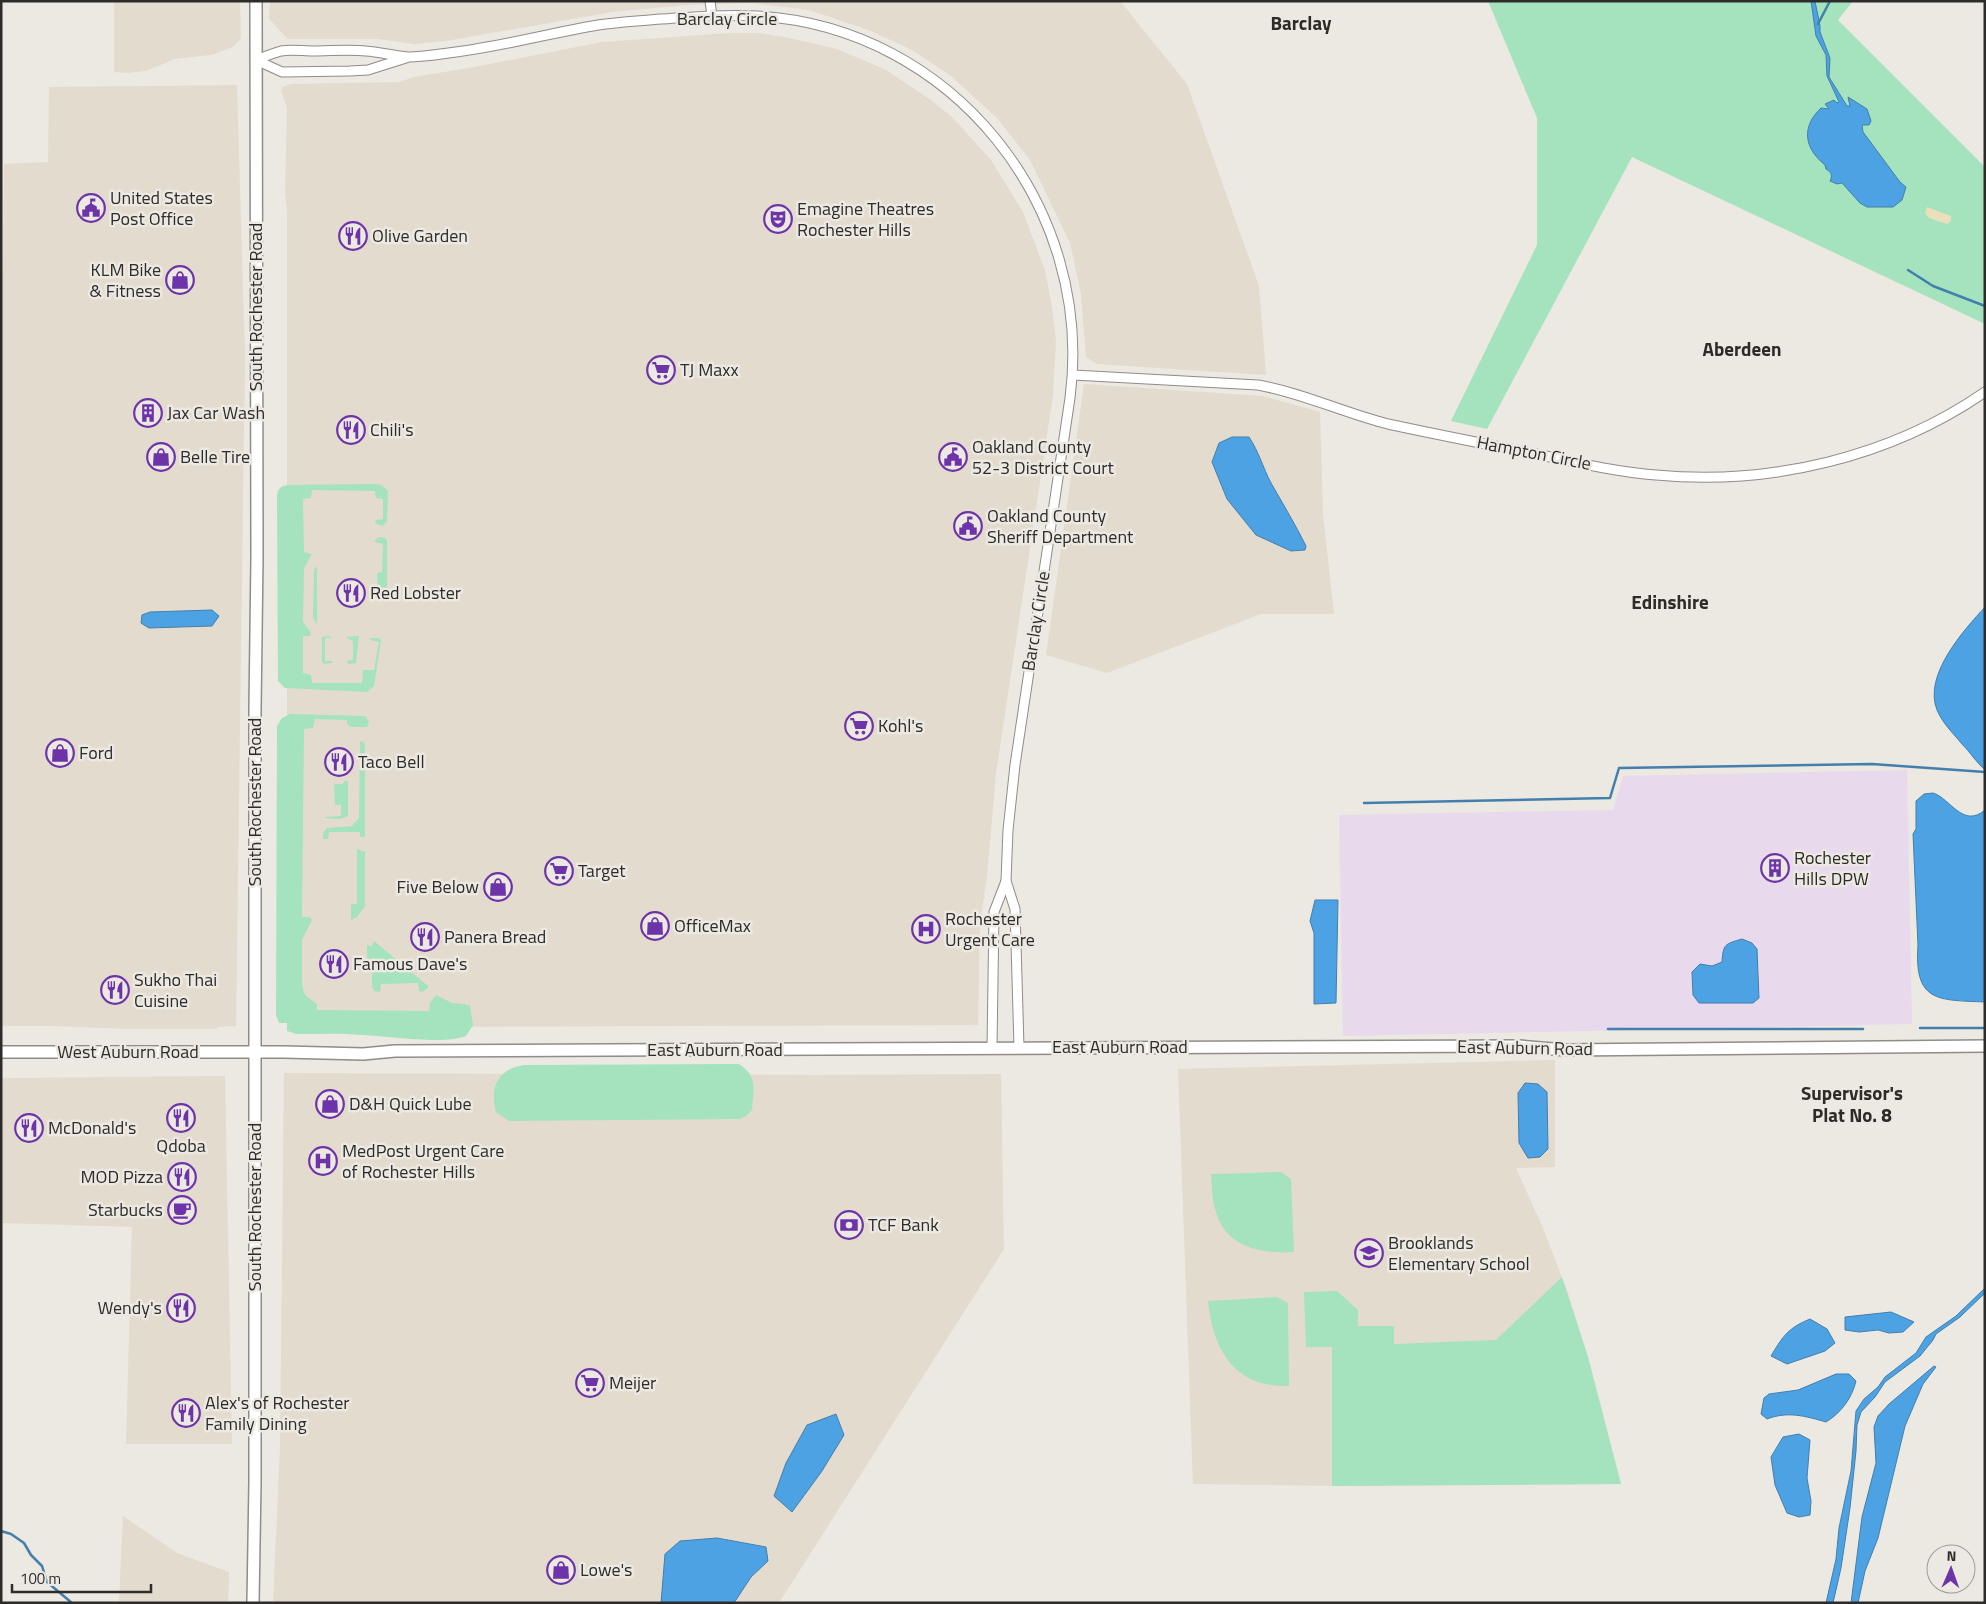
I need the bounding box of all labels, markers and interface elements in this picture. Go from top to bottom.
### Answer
street label: Barclay Circle [677,5,777,32]
district label: Barclay [1270,8,1332,37]
place label: United States Post Office [110,184,213,232]
public building icon: United States Post Office [76,193,106,223]
place label: Emagine Theatres Rochester Hills [797,195,934,243]
theatre icon: Emagine Theatres Rochester Hills [763,204,793,234]
restaurant icon: Olive Garden [338,221,368,251]
place label: Olive Garden [372,222,468,249]
street label: South Rochester Road [242,223,269,391]
place label: KLM Bike & Fitness [89,256,161,304]
shop icon: KLM Bike & Fitness [165,265,195,295]
district label: Aberdeen [1703,334,1781,363]
supermarket icon: TJ Maxx [646,355,676,385]
place label: TJ Maxx [680,356,739,383]
building icon: Jax Car Wash [133,398,163,428]
place label: Jax Car Wash [167,399,265,426]
restaurant icon: Chili's [336,415,366,445]
place label: Chili's [370,416,414,443]
street label: Hampton Circle [1475,428,1594,477]
place label: Oakland County 52-3 District Court [972,433,1115,481]
shop icon: Belle Tire [146,442,176,472]
public building icon: Oakland County 52-3 District Court [938,442,968,472]
place label: Belle Tire [180,443,250,470]
place label: Oakland County Sheriff Department [987,502,1134,550]
public building icon: Oakland County Sheriff Department [953,511,983,541]
street label: Barclay Circle [1014,569,1057,673]
restaurant icon: Red Lobster [336,578,366,608]
place label: Red Lobster [370,579,461,606]
district label: Edinshire [1631,587,1709,616]
supermarket icon: Kohl's [844,711,874,741]
place label: Kohl's [878,712,923,739]
street label: South Rochester Road [241,718,268,886]
shop icon: Ford [45,738,75,768]
place label: Ford [79,739,113,766]
restaurant icon: Taco Bell [324,747,354,777]
place label: Taco Bell [358,748,425,775]
place label: Rochester Hills DPW [1794,844,1871,892]
building icon: Rochester Hills DPW [1760,853,1790,883]
supermarket icon: Target [544,856,574,886]
place label: Target [578,857,626,884]
shop icon: Five Below [483,872,513,902]
place label: Five Below [397,873,479,900]
place label: Rochester Urgent Care [945,905,1035,953]
shop icon: OfficeMax [640,911,670,941]
place label: OfficeMax [674,912,751,939]
hospital icon: Rochester Urgent Care [911,914,941,944]
restaurant icon: Panera Bread [410,922,440,952]
place label: Panera Bread [444,923,546,950]
restaurant icon: Famous Dave's [319,949,349,979]
place label: Famous Dave's [353,950,467,977]
place label: Sukho Thai Cuisine [134,966,217,1014]
restaurant icon: Sukho Thai Cuisine [100,975,130,1005]
street label: East Auburn Road [1052,1033,1188,1060]
street label: East Auburn Road [1457,1033,1593,1062]
street label: East Auburn Road [647,1036,783,1063]
street label: West Auburn Road [57,1038,199,1065]
district label: Supervisor's Plat No. 8 [1801,1078,1903,1129]
shop icon: D&H Quick Lube [315,1089,345,1119]
place label: D&H Quick Lube [349,1090,472,1117]
restaurant icon: Qdoba [166,1103,196,1133]
restaurant icon: McDonald's [14,1113,44,1143]
place label: McDonald's [48,1114,136,1141]
street label: South Rochester Road [241,1123,268,1291]
place label: Qdoba [156,1132,206,1159]
place label: MedPost Urgent Care of Rochester Hills [342,1137,504,1185]
hospital icon: MedPost Urgent Care of Rochester Hills [308,1146,338,1176]
restaurant icon: MOD Pizza [167,1162,197,1192]
place label: MOD Pizza [80,1163,163,1190]
cafe icon: Starbucks [167,1195,197,1225]
place label: Starbucks [88,1196,163,1223]
bank icon: TCF Bank [834,1210,864,1240]
place label: TCF Bank [868,1211,939,1238]
place label: Brooklands Elementary School [1388,1229,1530,1277]
school or university icon: Brooklands Elementary School [1354,1238,1384,1268]
restaurant icon: Wendy's [166,1293,196,1323]
place label: Wendy's [97,1294,162,1321]
supermarket icon: Meijer [575,1368,605,1398]
place label: Meijer [609,1369,656,1396]
place label: Alex's of Rochester Family Dining [205,1389,350,1437]
restaurant icon: Alex's of Rochester Family Dining [171,1398,201,1428]
north arrow [1926,1544,1976,1594]
text: N [1946,1545,1957,1566]
shop icon: Lowe's [546,1555,576,1585]
place label: Lowe's [580,1556,632,1583]
scale bar [12,1562,151,1594]
text: 100 m [20,1567,61,1590]

